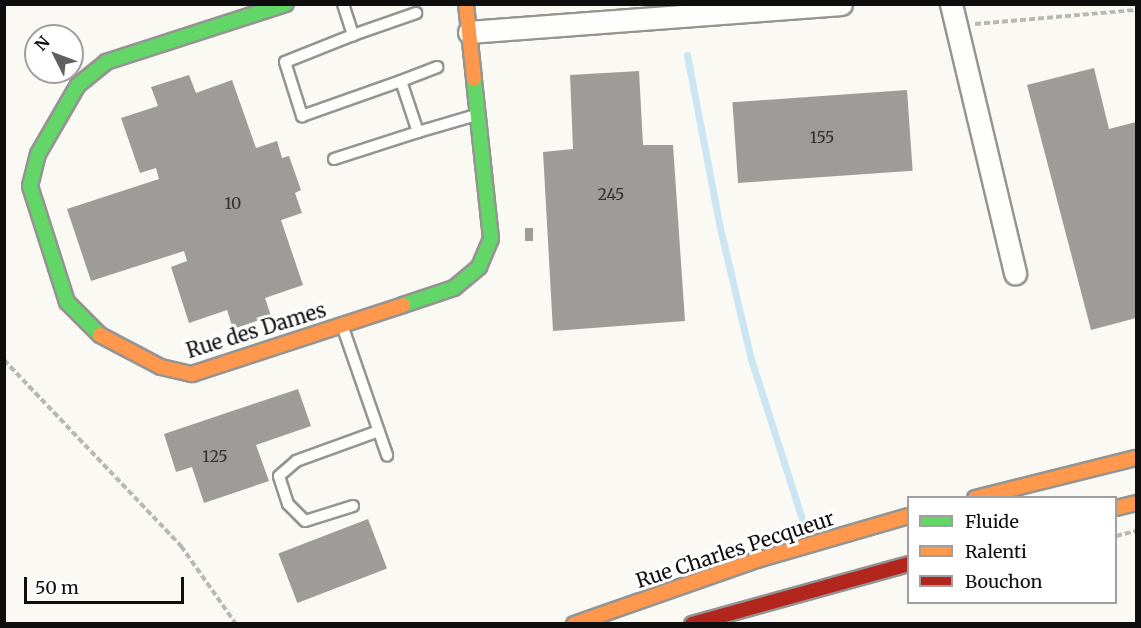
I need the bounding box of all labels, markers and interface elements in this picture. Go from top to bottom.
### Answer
north arrow [24,24,84,84]
text: N [30,32,54,55]
house number: 155 [810,127,834,147]
house number: 245 [598,184,624,204]
house number: 10 [225,193,241,213]
street label: Rue des Dames [183,297,329,363]
house number: 125 [202,446,228,466]
legend [907,496,1117,604]
street label: Rue Charles Pecqueur [633,506,837,592]
text: Fluide [965,510,1019,533]
text: Ralenti [965,540,1027,563]
scale bar [27,565,188,603]
text: Bouchon [965,570,1042,593]
text: 50 m [35,576,79,599]

